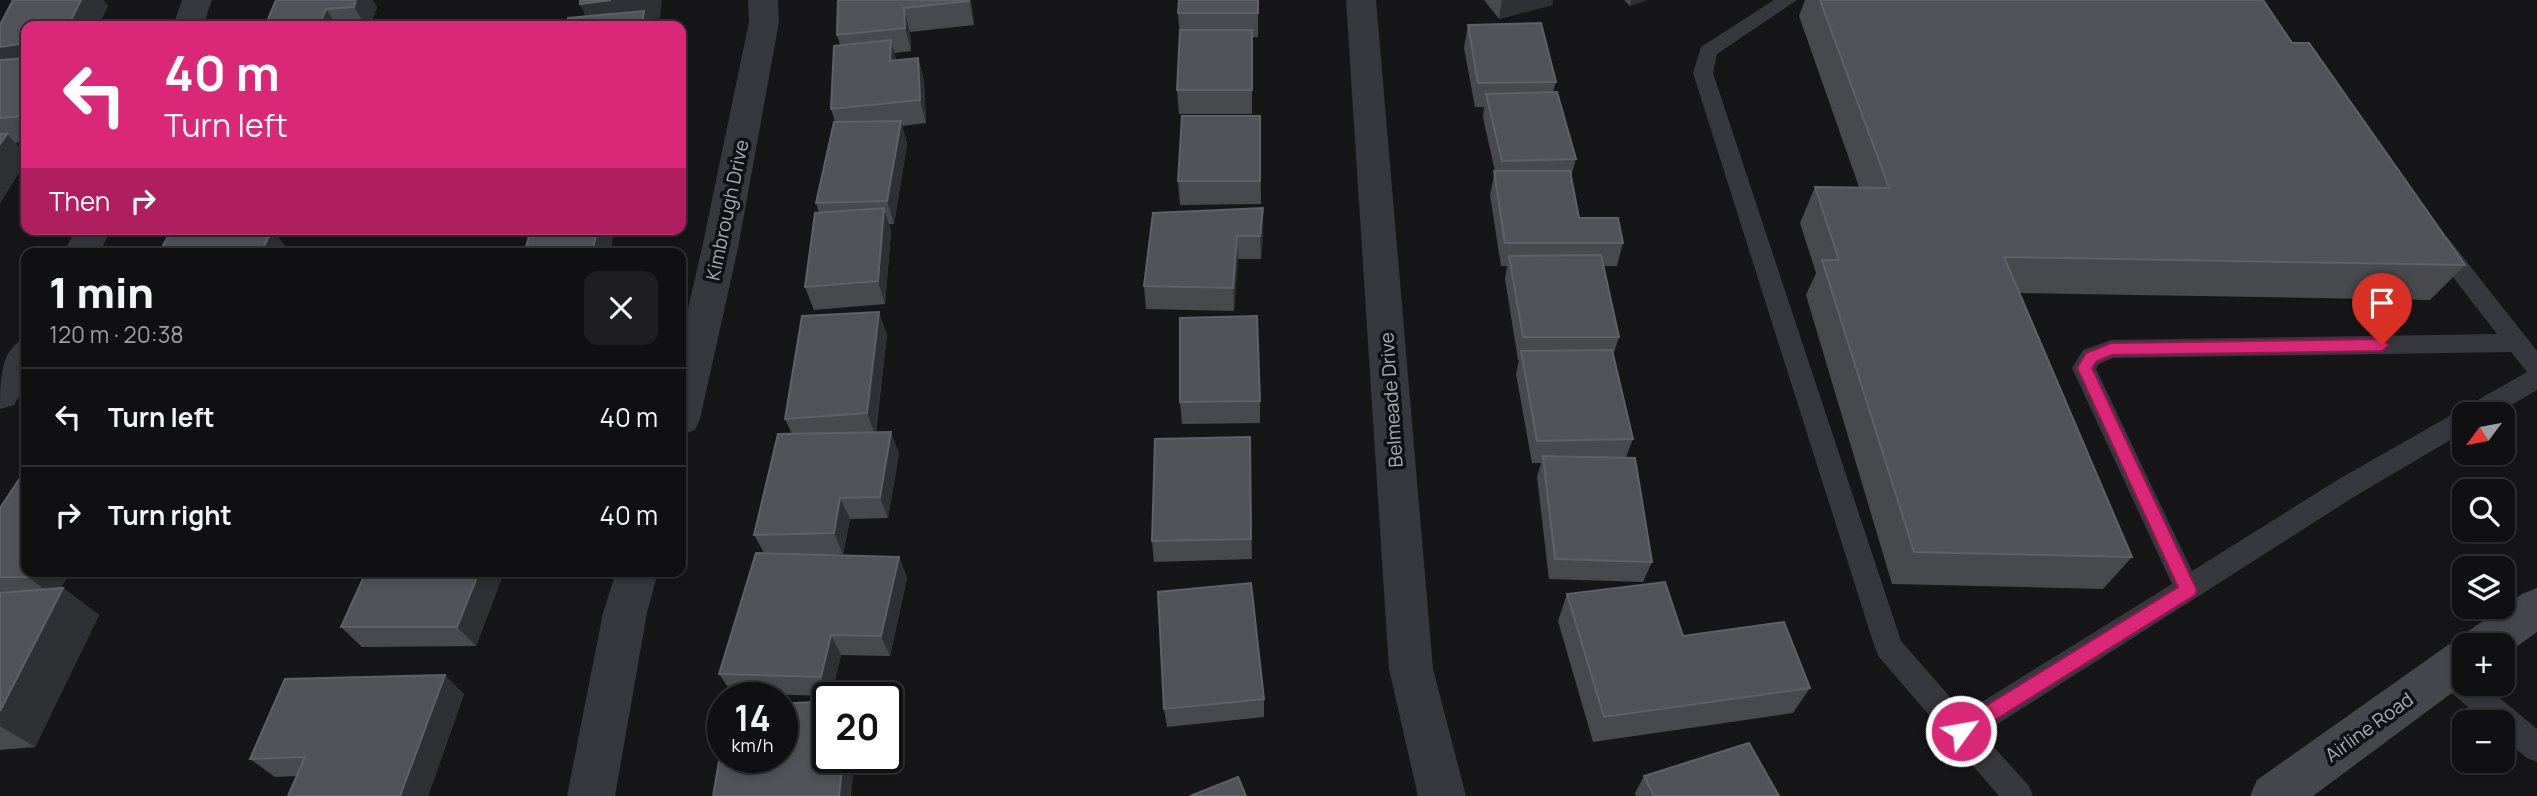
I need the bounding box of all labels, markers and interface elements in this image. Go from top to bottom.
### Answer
text: 40 m [164,39,280,106]
icon: left [49,49,140,140]
text: Turn left [164,103,288,147]
street label: Kimbrough Drive [699,137,755,283]
icon: right [124,182,162,220]
text: Then [49,183,110,219]
text: 1 min [49,263,154,321]
button: close [584,271,658,345]
pin [2352,273,2412,345]
icon: arrive [2363,284,2401,322]
text: 120 m · 20:38 [49,318,184,350]
street label: Belmeade Drive [1373,332,1409,468]
icon: left [49,398,87,436]
text: Turn left [108,399,215,435]
text: 40 m [600,399,658,435]
north arrow [2452,402,2515,466]
map controls [2452,402,2515,773]
button: search [2452,479,2515,542]
icon: right [49,496,87,534]
text: Turn right [108,497,232,533]
text: 40 m [600,497,658,533]
button: layers [2452,556,2515,619]
button: + [2452,633,2515,696]
speed limit sign: 20 [812,682,903,773]
street label: Airline Road [2320,686,2418,768]
text: 14 [734,694,771,742]
position arrow [1924,694,1998,768]
button: − [2452,710,2515,773]
text: km/h [732,733,773,757]

